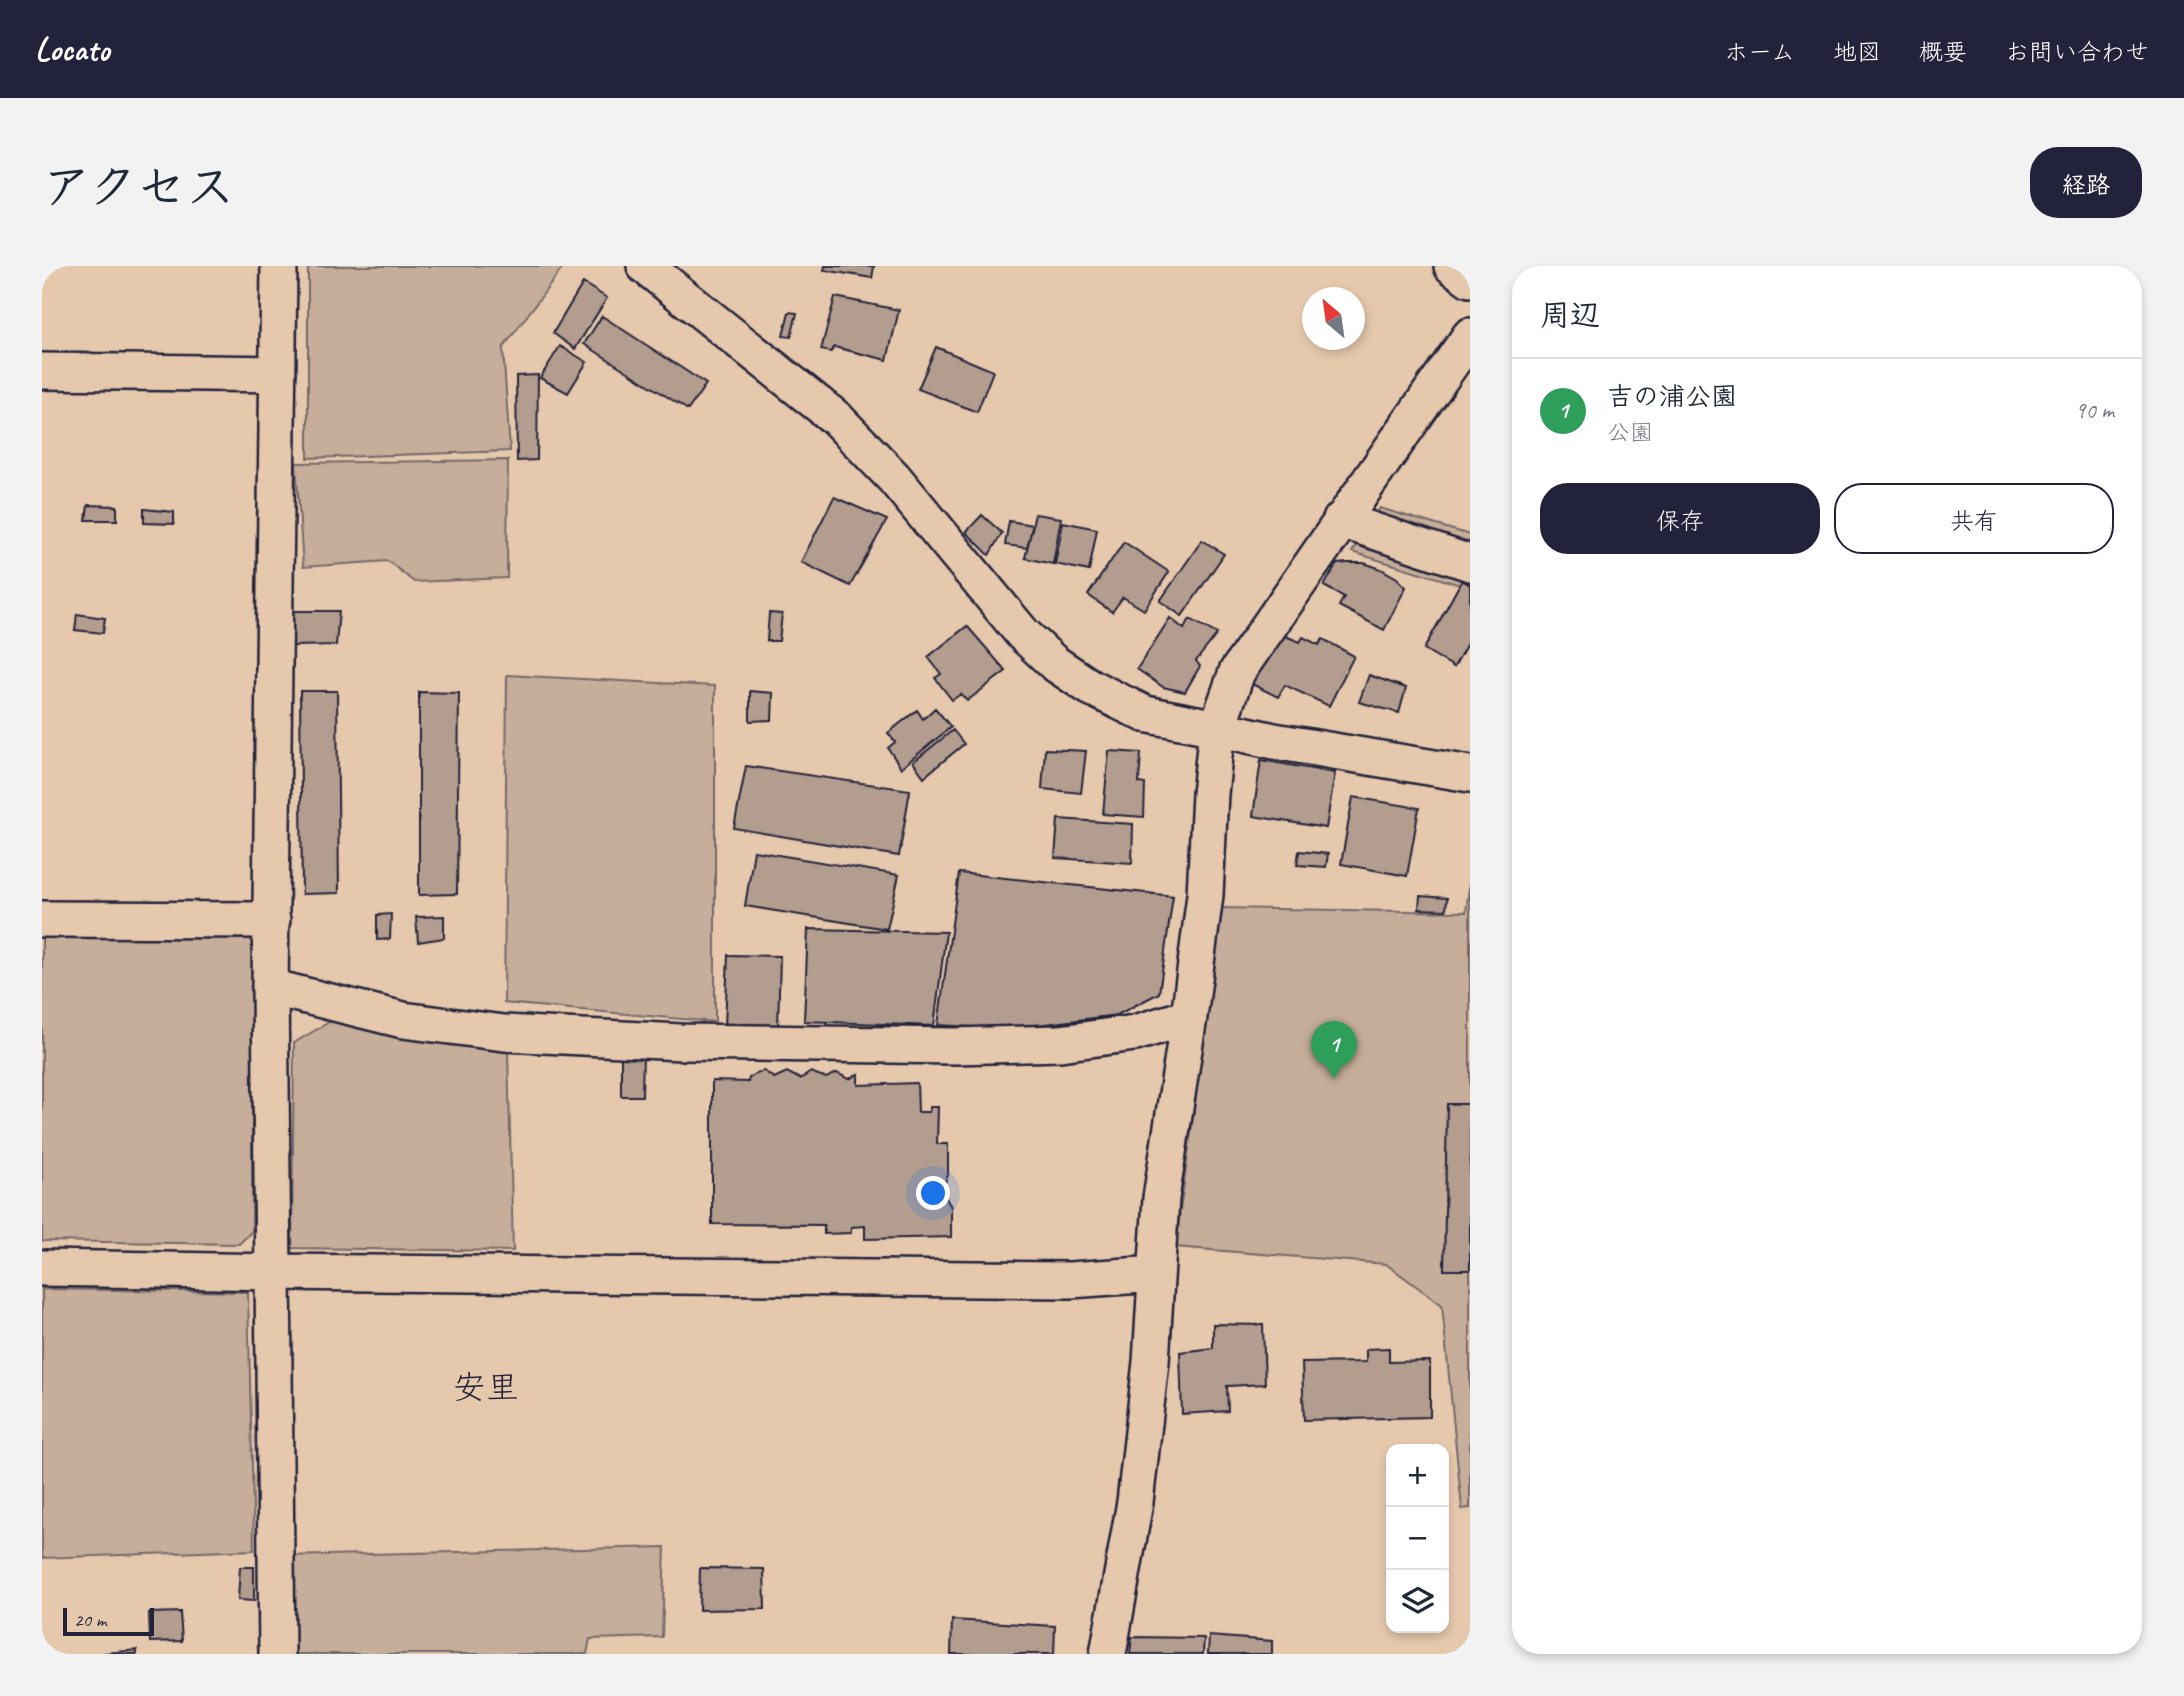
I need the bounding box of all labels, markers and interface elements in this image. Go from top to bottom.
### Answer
text: Locato [35,28,109,70]
text: ホーム [1724,37,1795,67]
text: 地図 [1833,37,1881,67]
text: 概要 [1919,37,1967,67]
text: お問い合わせ [2005,37,2149,67]
button: 経路 [2030,147,2142,218]
text: アクセス [42,156,235,218]
north arrow [1302,287,1365,350]
text: 周辺 [1540,296,1600,334]
text: 吉の浦公園 [1607,380,1737,413]
text: 1 [1558,396,1568,425]
text: 90 m [2075,396,2114,425]
text: 公園 [1607,418,1653,447]
button: 保存 [1540,483,1820,554]
button: 共有 [1834,483,2114,554]
pin: 1 [1311,1021,1357,1079]
your location [916,1176,950,1210]
district label: 安里 [453,1366,519,1408]
map controls [1386,1444,1449,1633]
button: + [1386,1444,1449,1507]
button: − [1386,1507,1449,1570]
button: layers [1386,1570,1449,1633]
scale bar [63,1605,154,1637]
text: 20 m [74,1608,106,1632]

